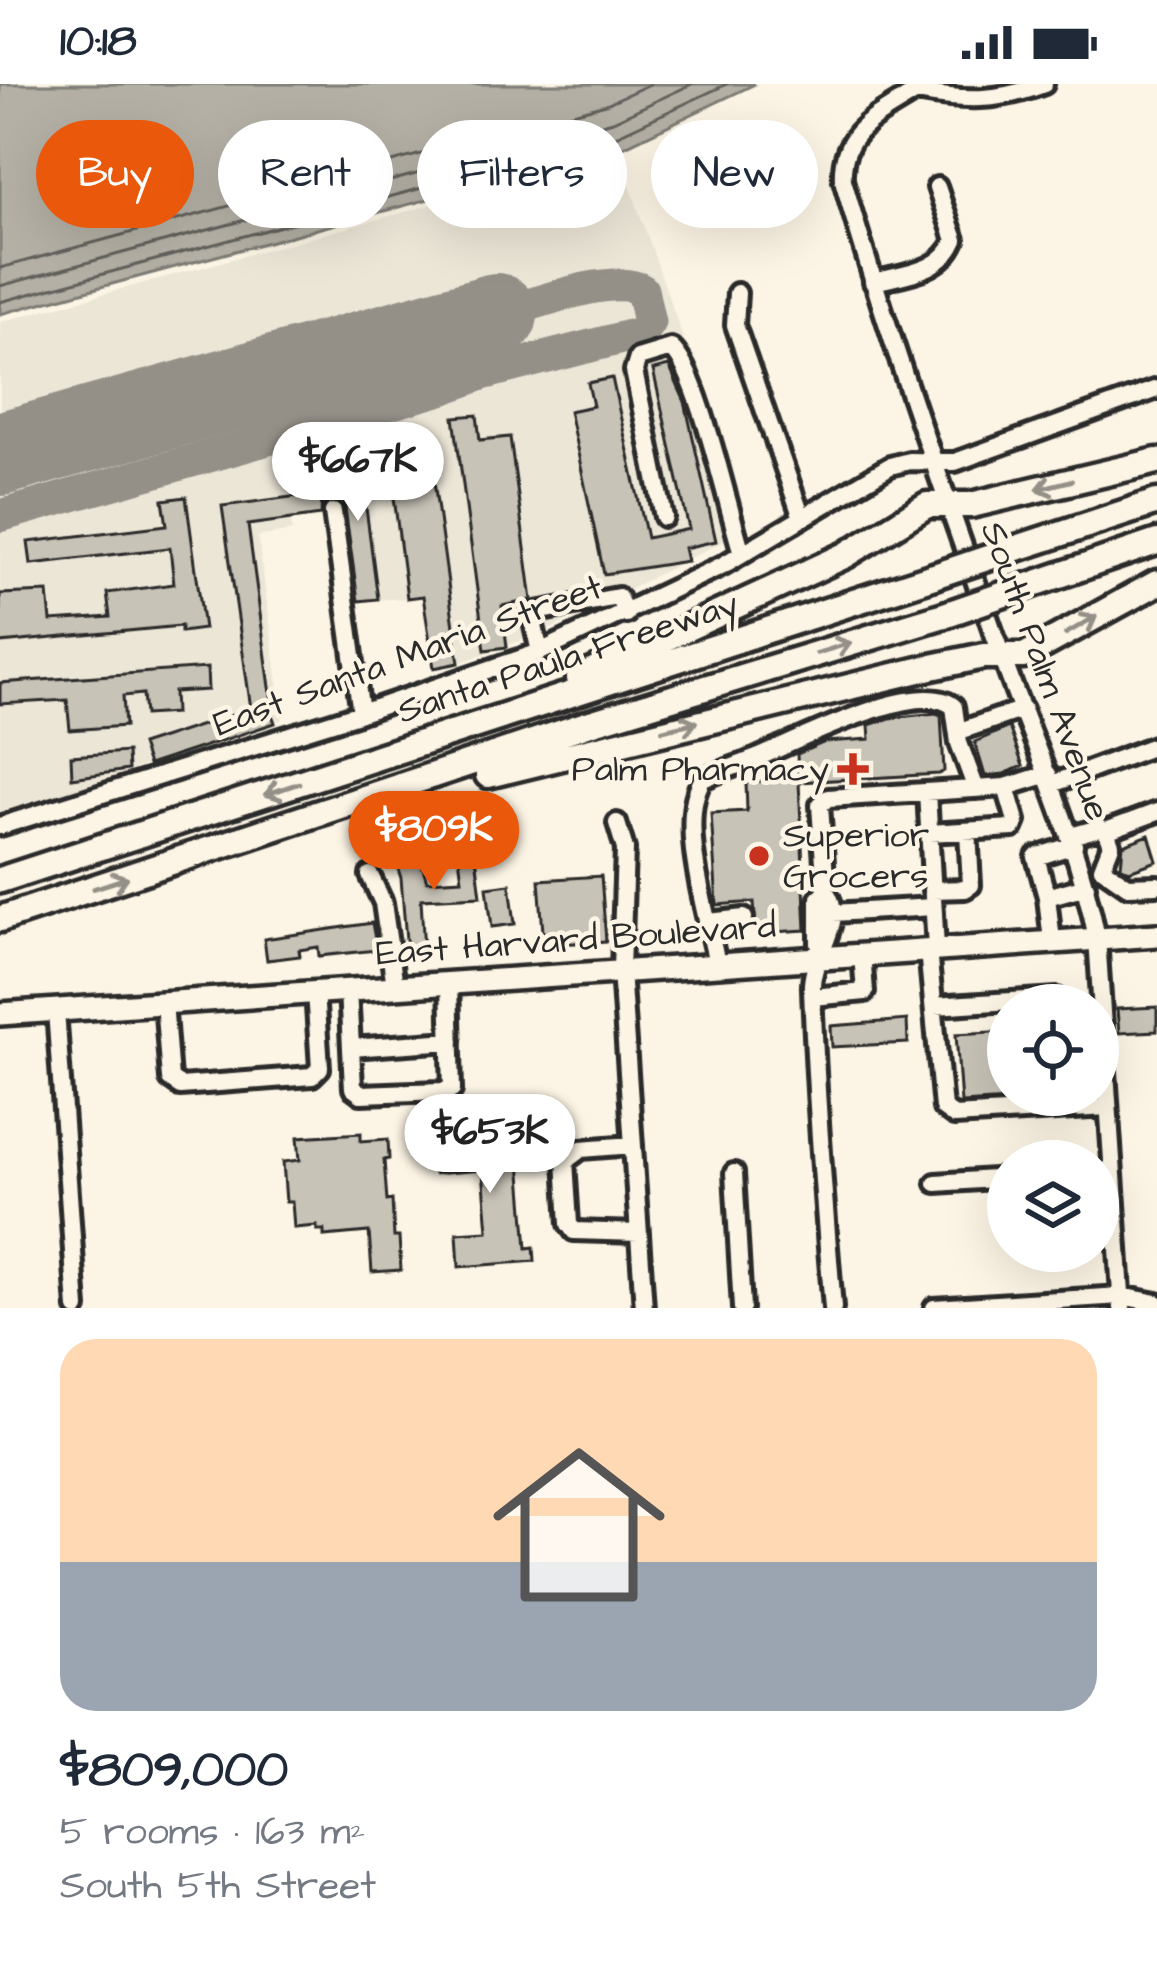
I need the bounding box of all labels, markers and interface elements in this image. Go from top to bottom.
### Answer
text: 10:18 [60,11,137,73]
chip: Buy [36,120,194,228]
chip: Rent [218,120,393,228]
chip: Filters [417,120,627,228]
chip: New [651,120,818,228]
pin: $667K [274,422,442,524]
text: $667K [299,434,417,488]
one-way arrow [1036,475,1074,497]
street label: South Palm Avenue [967,514,1123,828]
street label: East Santa Maria Street [206,562,610,750]
street label: Santa Paula Freeway [391,579,745,737]
one-way arrow [1062,613,1097,637]
one-way arrow [814,636,852,658]
one-way arrow [661,714,699,736]
place label: Palm Pharmacy [572,744,829,795]
marker: Palm Pharmacy [840,756,866,782]
one-way arrow [264,780,302,802]
pin: $809K [350,791,518,893]
text: $809K [375,803,493,857]
place label: Superior Grocers [783,810,929,902]
marker: Superior Grocers [746,843,772,869]
one-way arrow [91,870,129,892]
street label: East Harvard Boulevard [374,901,778,979]
map controls [987,984,1119,1272]
button: locate [987,984,1119,1116]
pin: $653K [406,1094,574,1196]
text: $653K [431,1106,549,1160]
button: layers [987,1140,1119,1272]
icon: home [471,1417,687,1633]
text: $809,000 [60,1735,288,1806]
text: 5 rooms · 163 m² [60,1806,365,1860]
text: South 5th Street [60,1860,376,1914]

